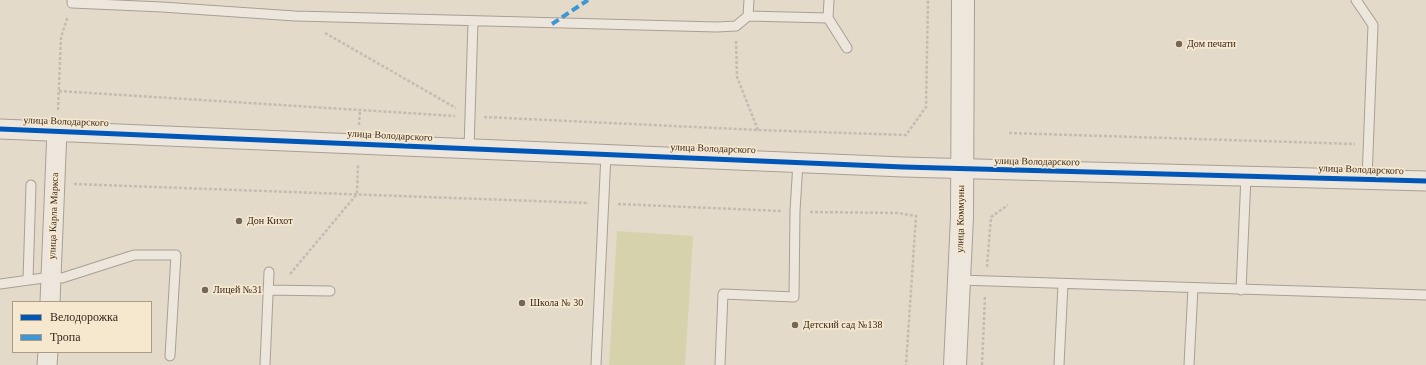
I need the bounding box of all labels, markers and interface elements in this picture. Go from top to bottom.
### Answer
place label: Дом печати [1187,38,1236,50]
marker: Дом печати [1174,39,1184,49]
street label: улица Володарского [23,115,109,129]
street label: улица Володарского [347,128,433,144]
street label: улица Володарского [670,142,756,156]
street label: улица Володарского [994,155,1080,169]
street label: улица Володарского [1318,163,1404,177]
street label: улица Карла Маркса [46,172,62,260]
street label: улица Коммуны [954,185,968,253]
place label: Дон Кихот [247,215,293,227]
marker: Дон Кихот [234,216,244,226]
place label: Лицей №31 [213,284,262,296]
marker: Лицей №31 [200,285,210,295]
place label: Школа № 30 [530,297,583,309]
marker: Школа № 30 [517,298,527,308]
legend [12,301,152,353]
text: Велодорожка [50,310,118,324]
place label: Детский сад №138 [803,319,883,331]
marker: Детский сад №138 [790,320,800,330]
text: Тропа [50,330,81,344]

